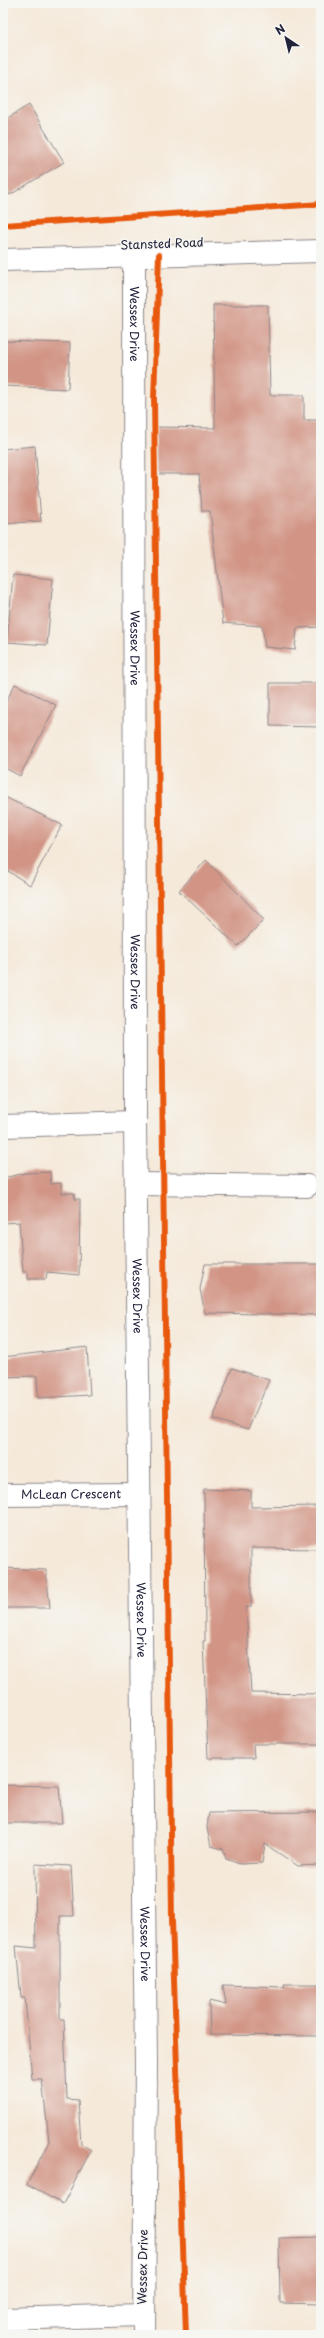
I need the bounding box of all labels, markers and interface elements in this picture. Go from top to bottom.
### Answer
north arrow [266,18,306,58]
text: N [272,20,289,39]
street label: Stansted Road [120,233,204,253]
street label: Wessex Drive [126,286,144,362]
street label: Wessex Drive [126,610,144,686]
street label: Wessex Drive [127,934,145,1010]
street label: Wessex Drive [129,1258,147,1334]
street label: McLean Crescent [21,1484,121,1503]
street label: Wessex Drive [132,1582,151,1658]
street label: Wessex Drive [136,1906,155,1982]
street label: Wessex Drive [132,2229,152,2305]

